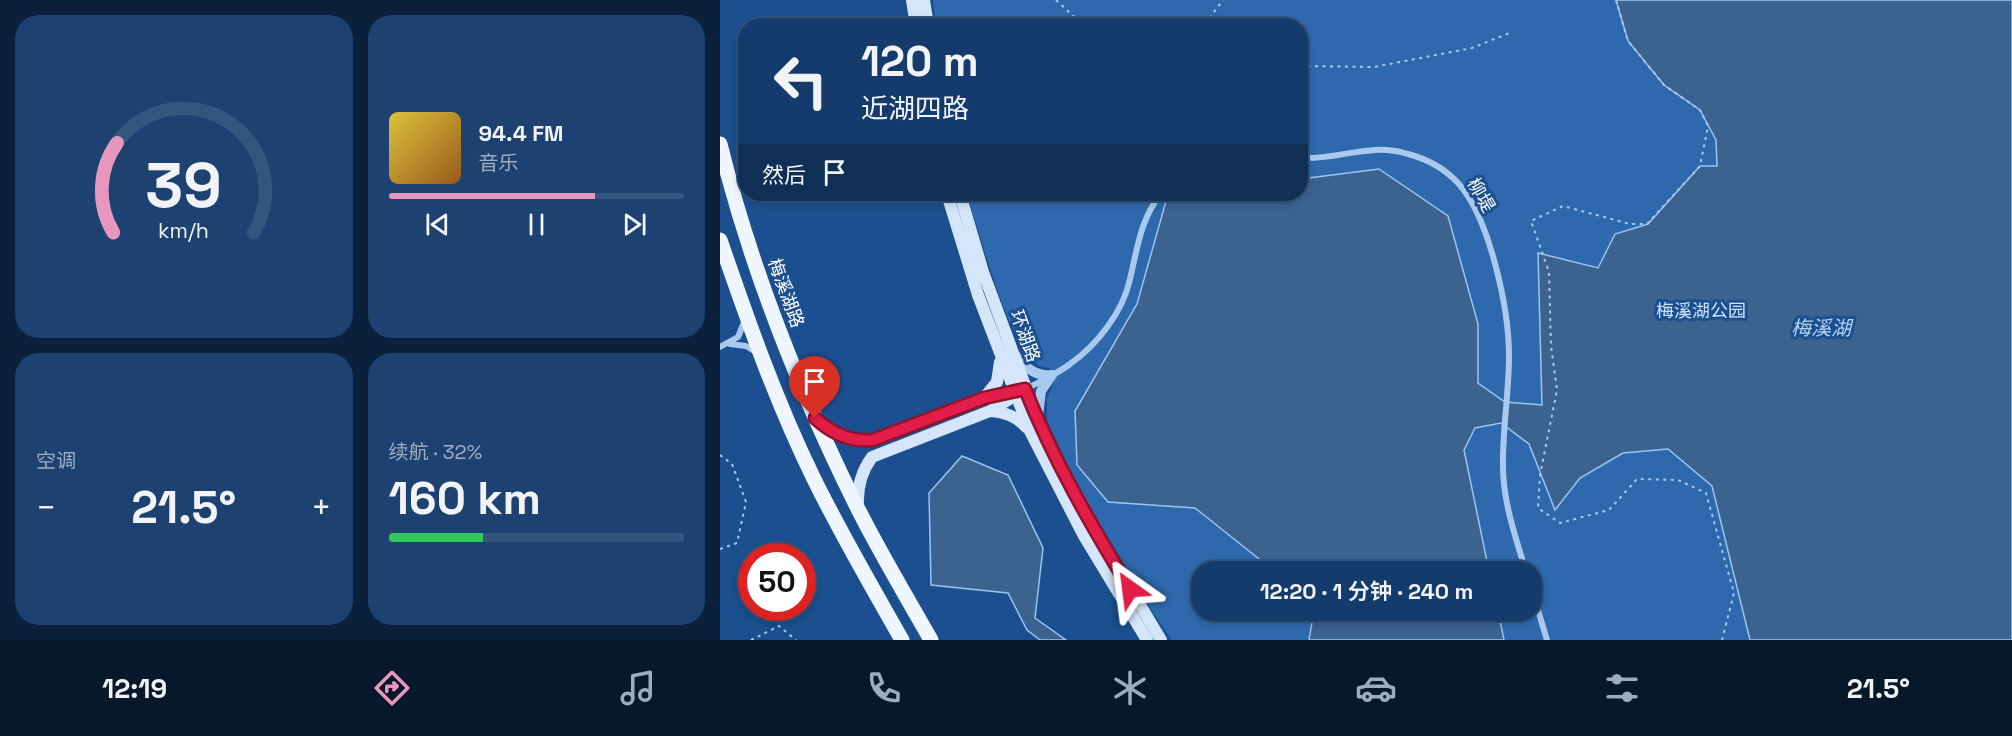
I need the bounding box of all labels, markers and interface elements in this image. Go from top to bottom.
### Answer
text: 120 m [861,35,979,88]
icon: left [762,42,840,120]
text: 近湖四路 [861,91,969,126]
text: 94.4 FM [479,119,563,147]
text: 39 [145,147,222,226]
text: 音乐 [479,150,519,176]
icon: arrive [818,156,851,189]
text: 然后 [762,161,806,189]
street label: 柳堤 [1462,173,1500,216]
icon: previous [421,208,454,241]
icon: pause [520,208,553,241]
icon: next [618,208,651,241]
text: km/h [158,218,209,245]
street label: 梅溪湖路 [763,255,810,331]
park label: 梅溪湖公园 [1656,299,1746,322]
street label: 环湖路 [1005,307,1046,365]
water label: 梅溪湖 [1791,315,1854,341]
pin [789,356,840,418]
icon: arrive [798,365,831,398]
text: 续航 · 32% [389,439,482,465]
text: 空调 [36,448,76,474]
text: 160 km [389,470,541,527]
text: 21.5° [131,479,236,536]
text: − [36,487,56,529]
text: + [311,487,332,529]
speed limit sign: 50 [738,543,816,621]
position arrow [1098,557,1162,621]
text: 12:20 · 1 分钟 · 240 m [1260,577,1473,605]
icon: directions [371,667,413,709]
icon: music [617,667,659,709]
icon: phone [863,667,905,709]
icon: climate [1109,667,1151,709]
icon: car [1355,667,1397,709]
icon: filters [1601,667,1643,709]
text: 12:19 [102,671,167,706]
text: 21.5° [1847,671,1910,706]

